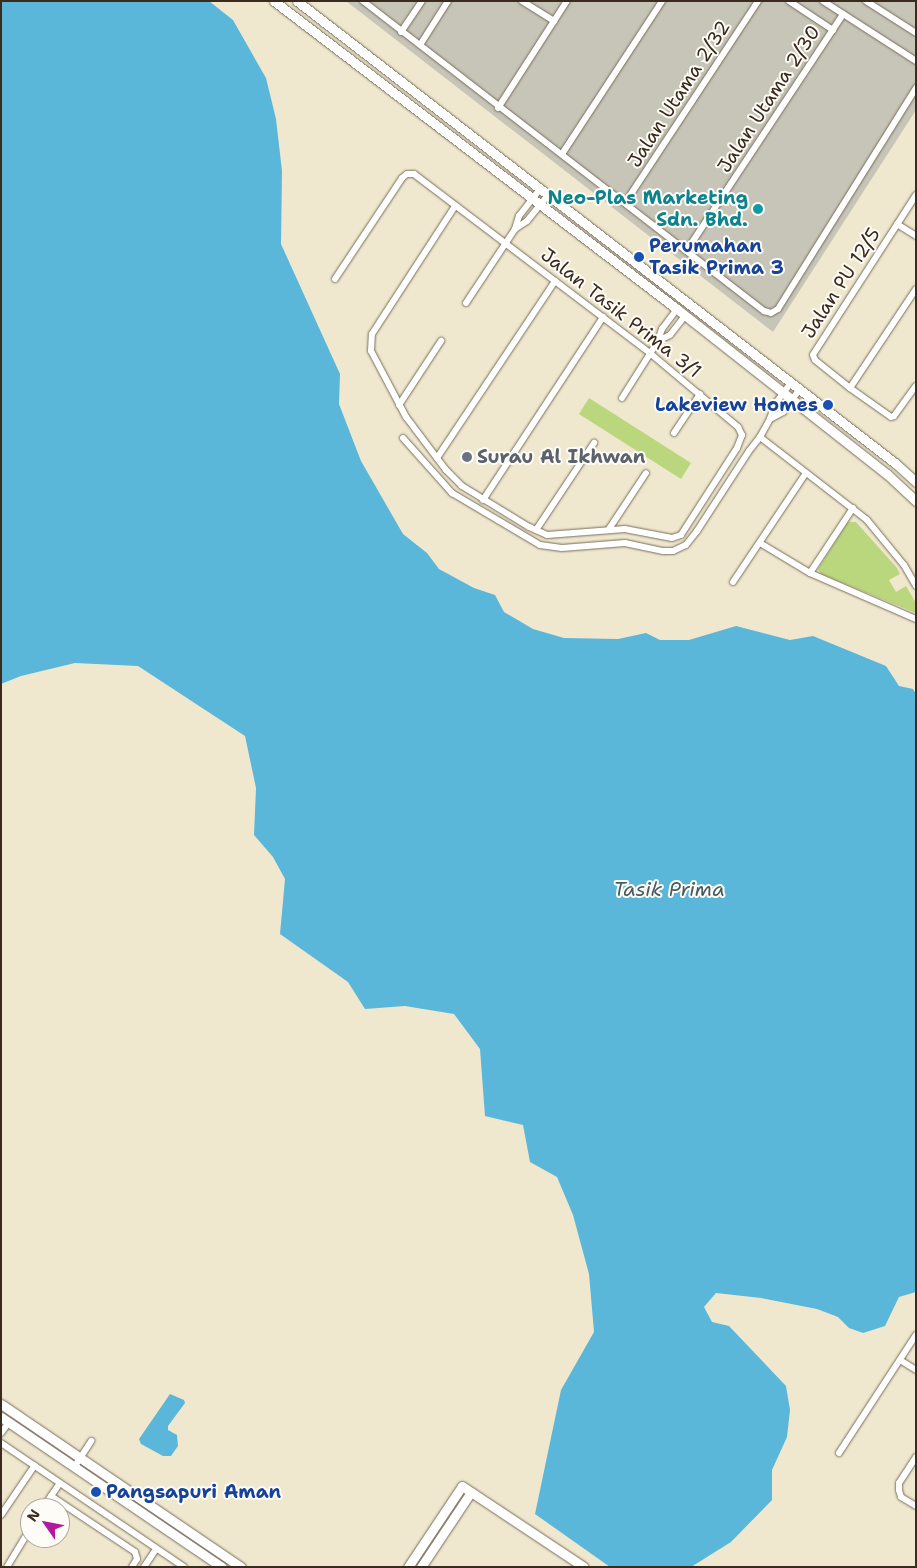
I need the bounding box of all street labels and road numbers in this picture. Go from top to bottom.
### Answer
street label: Jalan Utama 2/32 [623,16,735,172]
street label: Jalan Utama 2/30 [713,21,825,177]
street label: Jalan PU 12/5 [797,223,885,343]
street label: Jalan Tasik Prima 3/1 [536,243,706,383]

